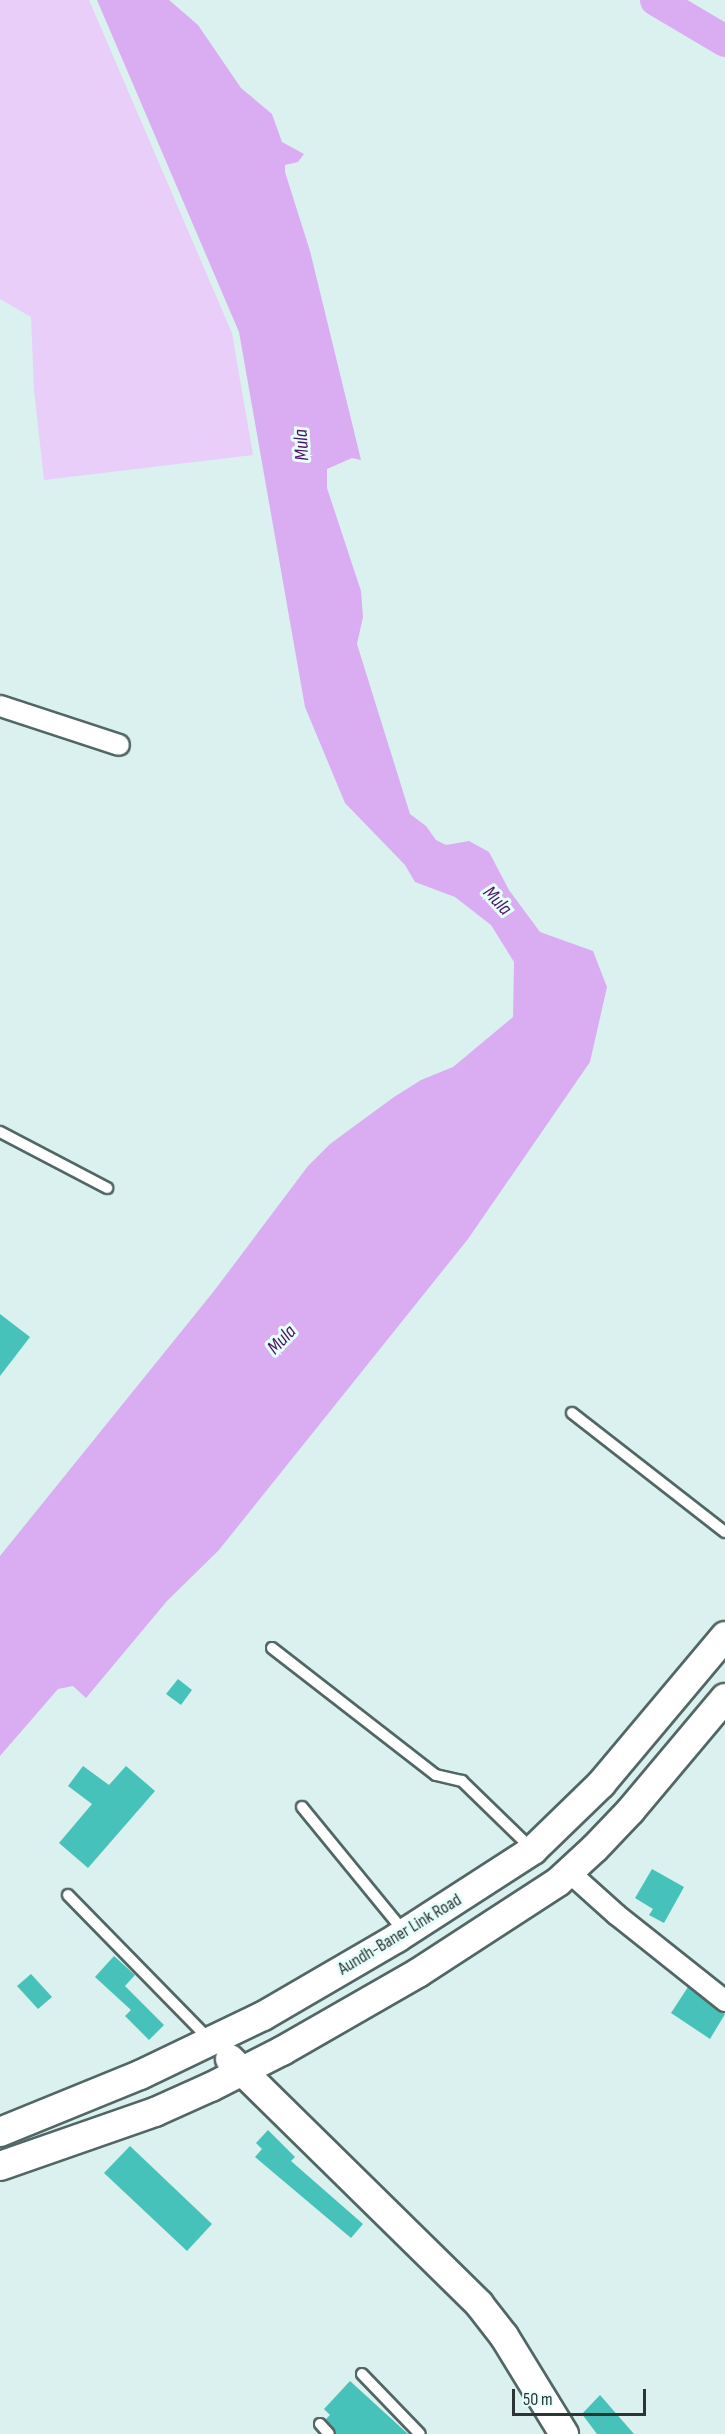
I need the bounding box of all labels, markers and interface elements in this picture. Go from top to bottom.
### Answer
water label: Mula [289,429,315,461]
water label: Mula [477,881,517,921]
water label: Mula [262,1320,302,1360]
street label: Aundh-Baner Link Road [334,1890,466,1980]
scale bar [515,2377,648,2415]
text: 50 m [523,2389,553,2410]

